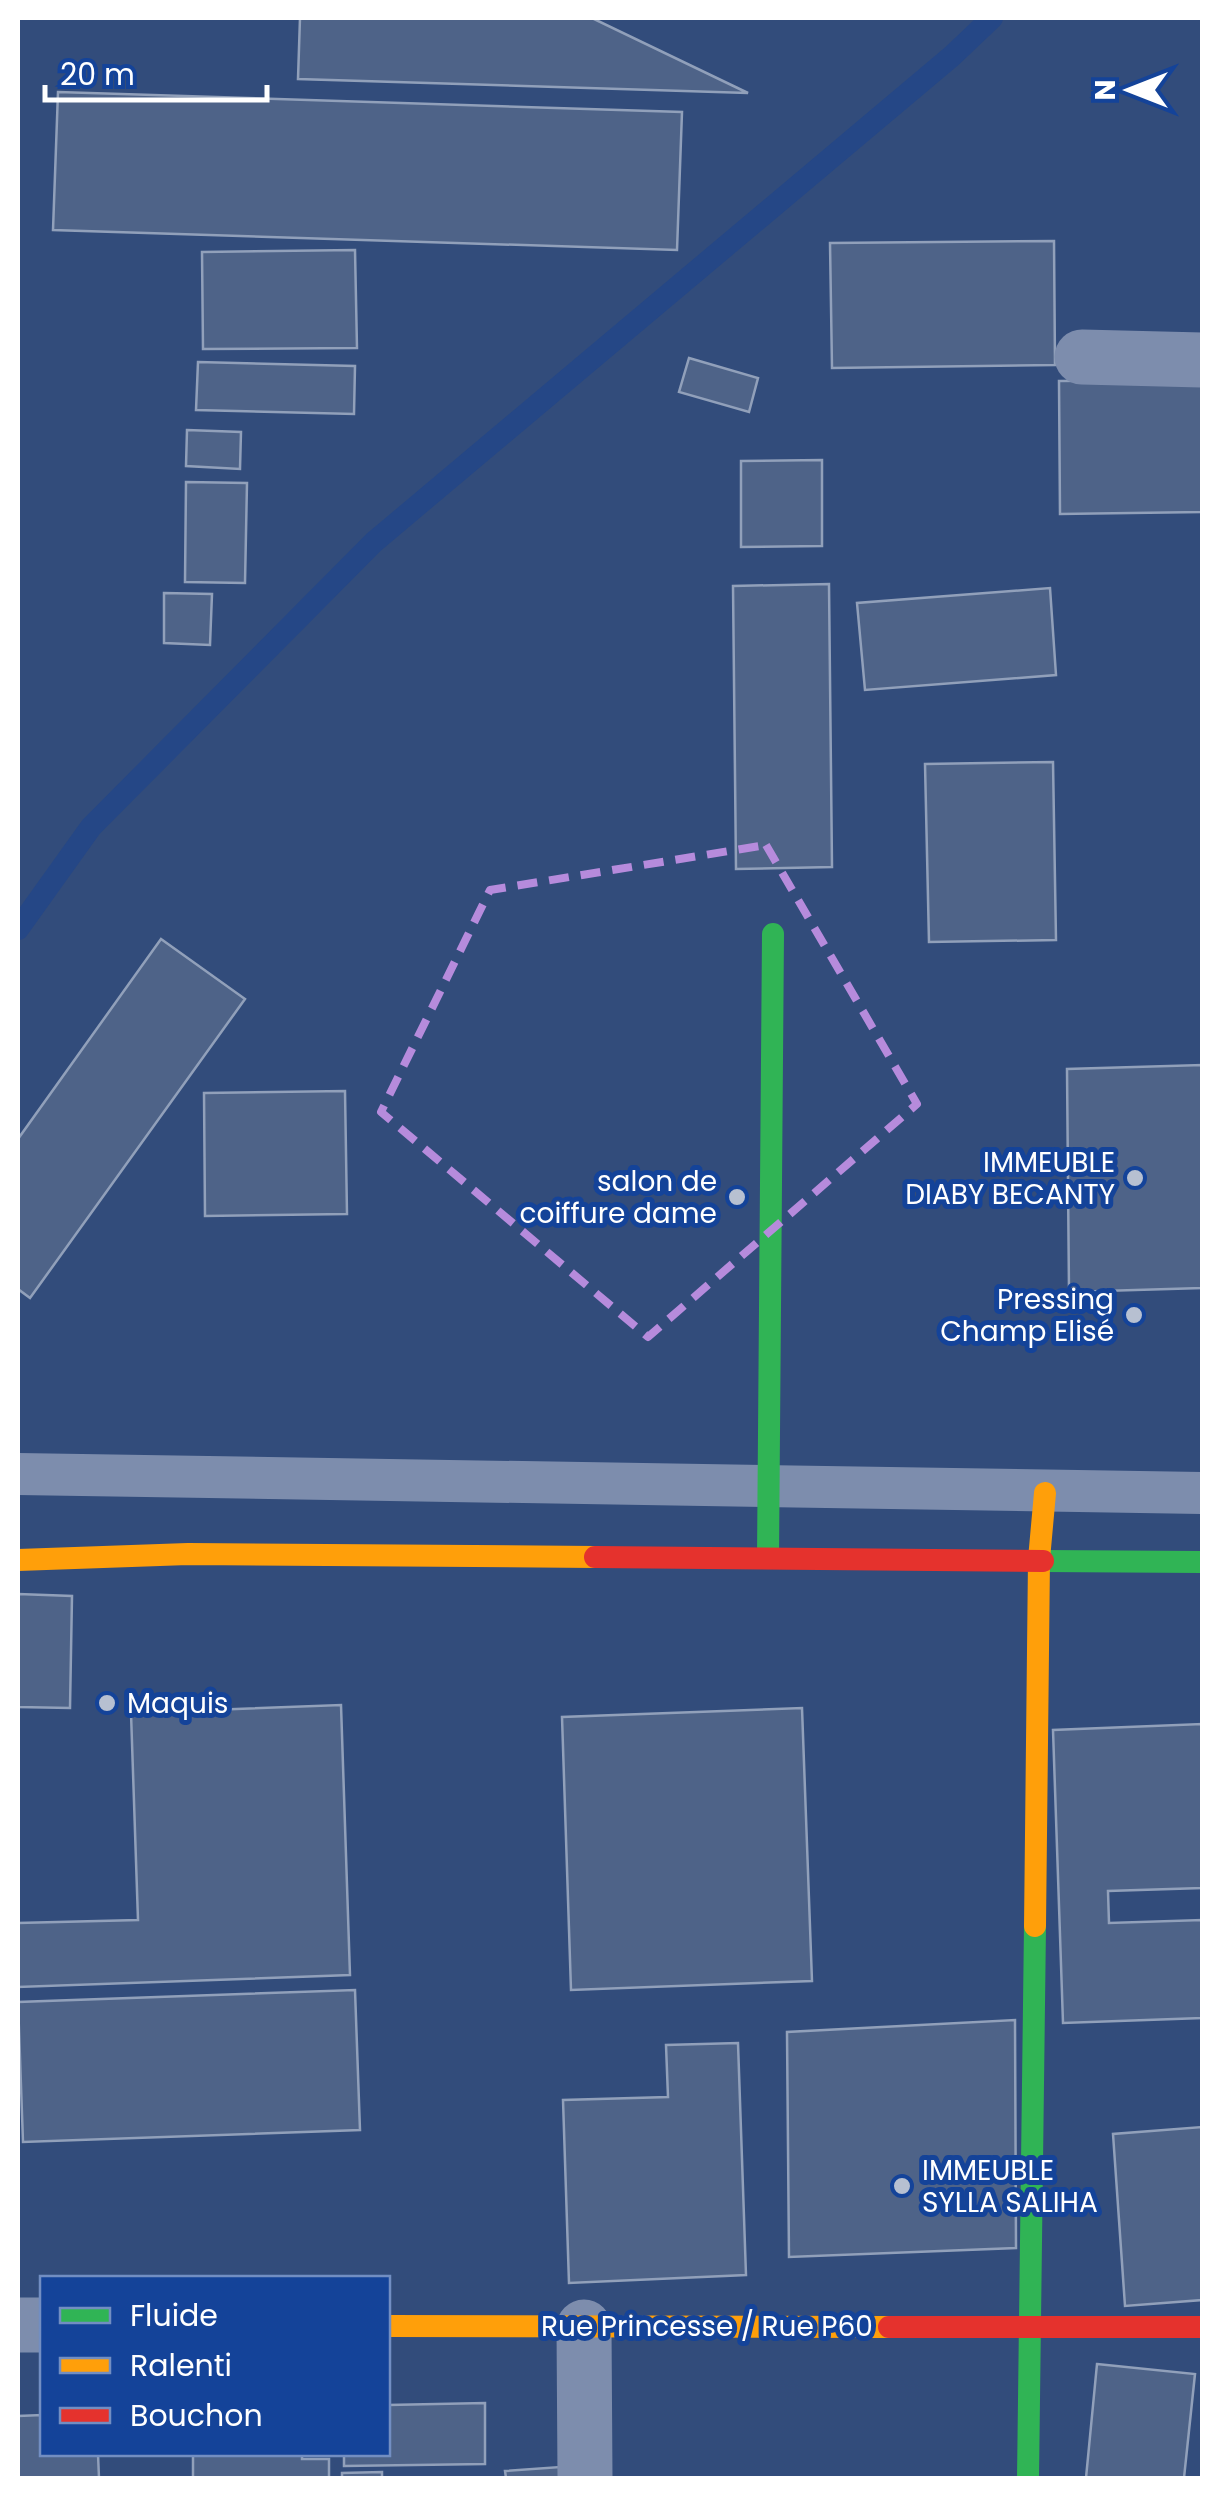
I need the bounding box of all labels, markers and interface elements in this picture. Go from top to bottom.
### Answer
scale bar [45,40,268,102]
north arrow [1080,40,1180,140]
text: 20 m [60,53,135,96]
text: N [1086,79,1125,101]
place label: IMMEUBLE DIABY BECANTY [905,1143,1115,1214]
place label: salon de coiffure dame [520,1162,717,1233]
marker: IMMEUBLE DIABY BECANTY [1124,1167,1146,1189]
marker: salon de coiffure dame [726,1186,748,1208]
place label: Pressing Champ Elisé [940,1280,1114,1351]
marker: Pressing Champ Elisé [1123,1304,1145,1326]
place label: Maquis [127,1684,228,1723]
marker: Maquis [96,1692,118,1714]
place label: IMMEUBLE SYLLA SALIHA [922,2151,1098,2222]
marker: IMMEUBLE SYLLA SALIHA [891,2175,913,2197]
legend [40,2276,390,2456]
text: Fluide [130,2294,218,2337]
street label: Rue Princesse / Rue P60 [541,2307,873,2346]
text: Ralenti [130,2344,232,2387]
text: Bouchon [130,2394,263,2437]

